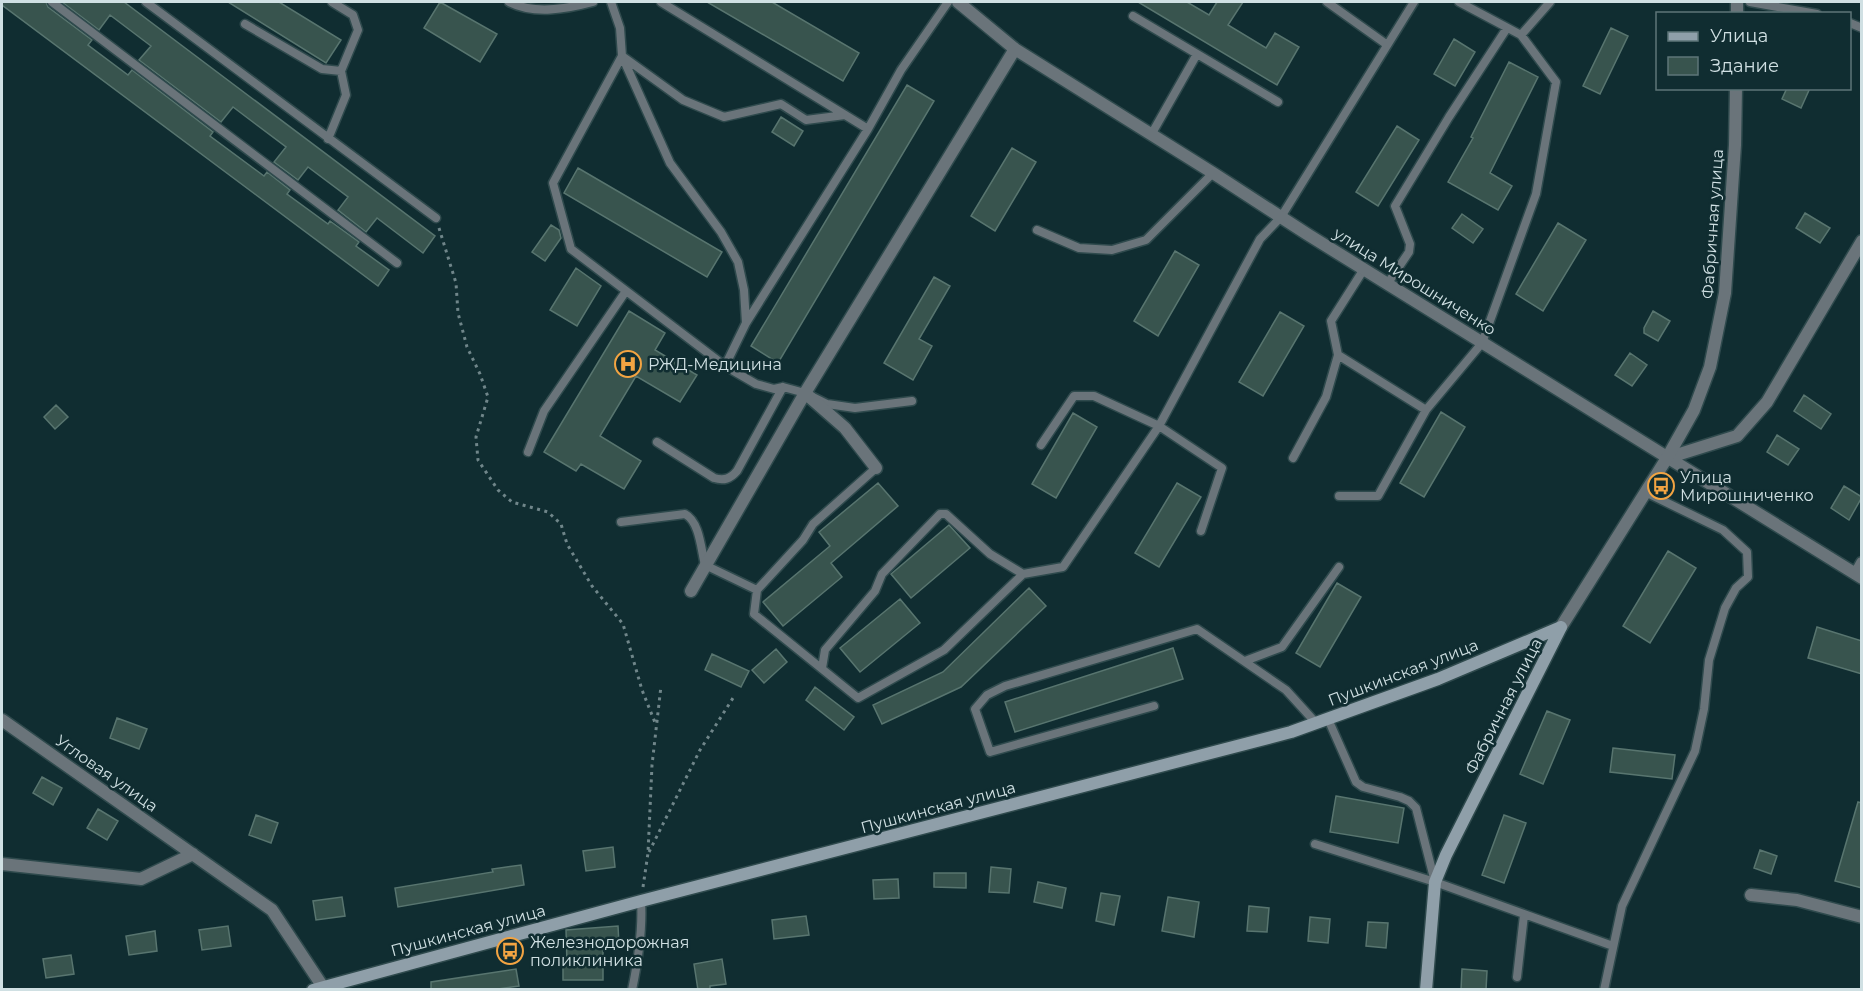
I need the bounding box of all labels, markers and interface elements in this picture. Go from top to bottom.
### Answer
legend [1656,12,1851,90]
text: Улица [1710,25,1768,47]
text: Здание [1710,55,1779,77]
street label: Фабричная улица [1698,149,1727,300]
street label: улица Мирошниченко [1329,223,1499,339]
hospital icon: РЖД-Медицина [613,349,643,379]
place label: РЖД-Медицина [648,355,782,374]
place label: Улица Мирошниченко [1680,468,1814,505]
bus stop icon: Улица Мирошниченко [1646,471,1676,501]
street label: Пушкинская улица [1325,635,1481,710]
street label: Фабричная улица [1461,635,1546,777]
street label: Угловая улица [52,731,162,816]
street label: Пушкинская улица [859,778,1018,837]
street label: Пушкинская улица [389,901,548,960]
place label: Железнодорожная поликлиника [530,933,689,970]
bus stop icon: Железнодорожная поликлиника [495,936,525,966]

